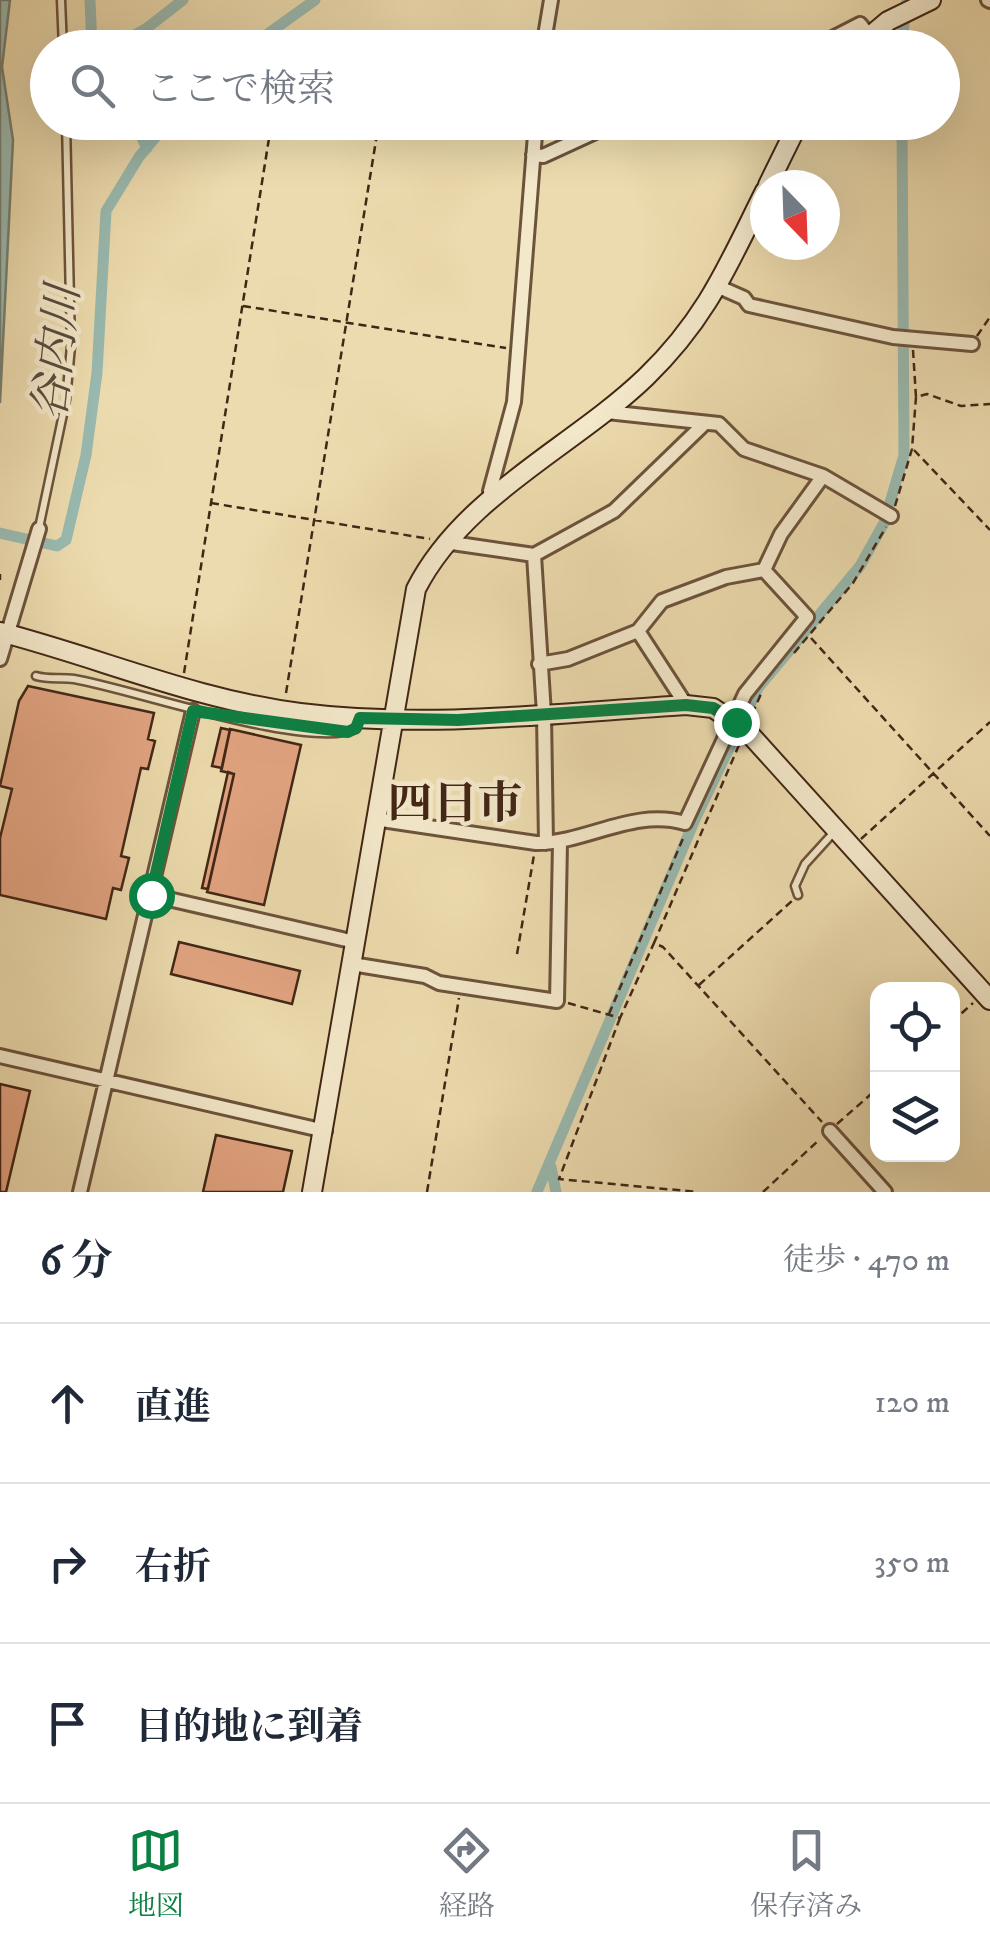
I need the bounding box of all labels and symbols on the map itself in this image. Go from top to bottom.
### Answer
north arrow [750,170,840,260]
water label: 谷内川 [23,278,93,423]
route end [714,700,760,746]
district label: 四日市 [387,777,523,833]
route start [129,873,175,919]

